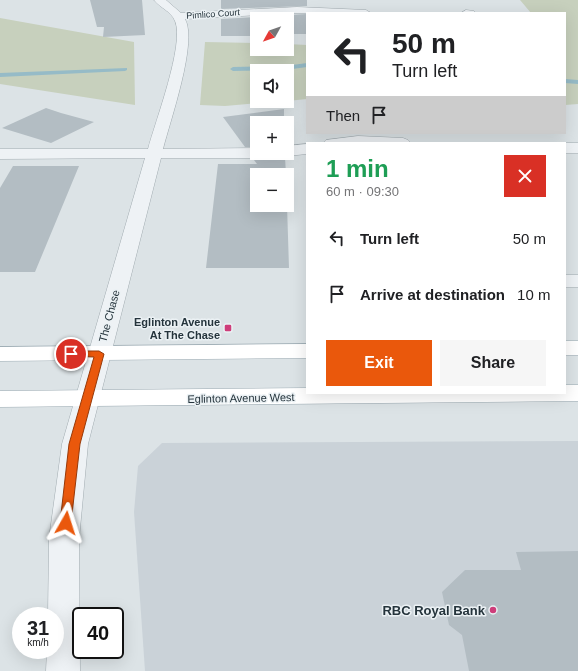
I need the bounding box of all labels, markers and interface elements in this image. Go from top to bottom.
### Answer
street label: Pimlico Court [186,7,241,21]
north arrow [250,12,294,56]
map controls [250,12,294,212]
icon: left [326,28,378,80]
text: 50 m [392,28,456,59]
text: Turn left [392,61,457,81]
button: sound [250,64,294,108]
icon: arrive [368,104,390,126]
text: Then [326,107,360,124]
button: + [250,116,294,160]
text: 1 min [326,155,389,182]
button: close [504,155,546,197]
button: − [250,168,294,212]
text: 60 m · 09:30 [326,184,399,199]
icon: left [326,227,348,249]
text: Turn left [360,230,419,247]
text: 50 m [513,230,546,247]
icon: arrive [326,283,348,305]
text: Arrive at destination [360,286,505,303]
text: 10 m [517,286,550,303]
street label: The Chase [96,288,122,344]
place label: Eglinton Avenue At The Chase [134,316,220,341]
marker: Eglinton Avenue At The Chase [223,323,233,333]
pin [54,337,88,371]
button: Exit [326,340,432,386]
button: Share [440,340,546,386]
icon: arrive [60,343,82,365]
street label: Eglinton Avenue West [187,391,295,405]
position arrow [45,502,87,544]
place label: RBC Royal Bank [382,603,486,618]
marker: RBC Royal Bank [488,605,498,615]
speed limit sign: 40 [72,607,124,659]
text: 31 [27,617,49,639]
text: km/h [27,637,49,648]

